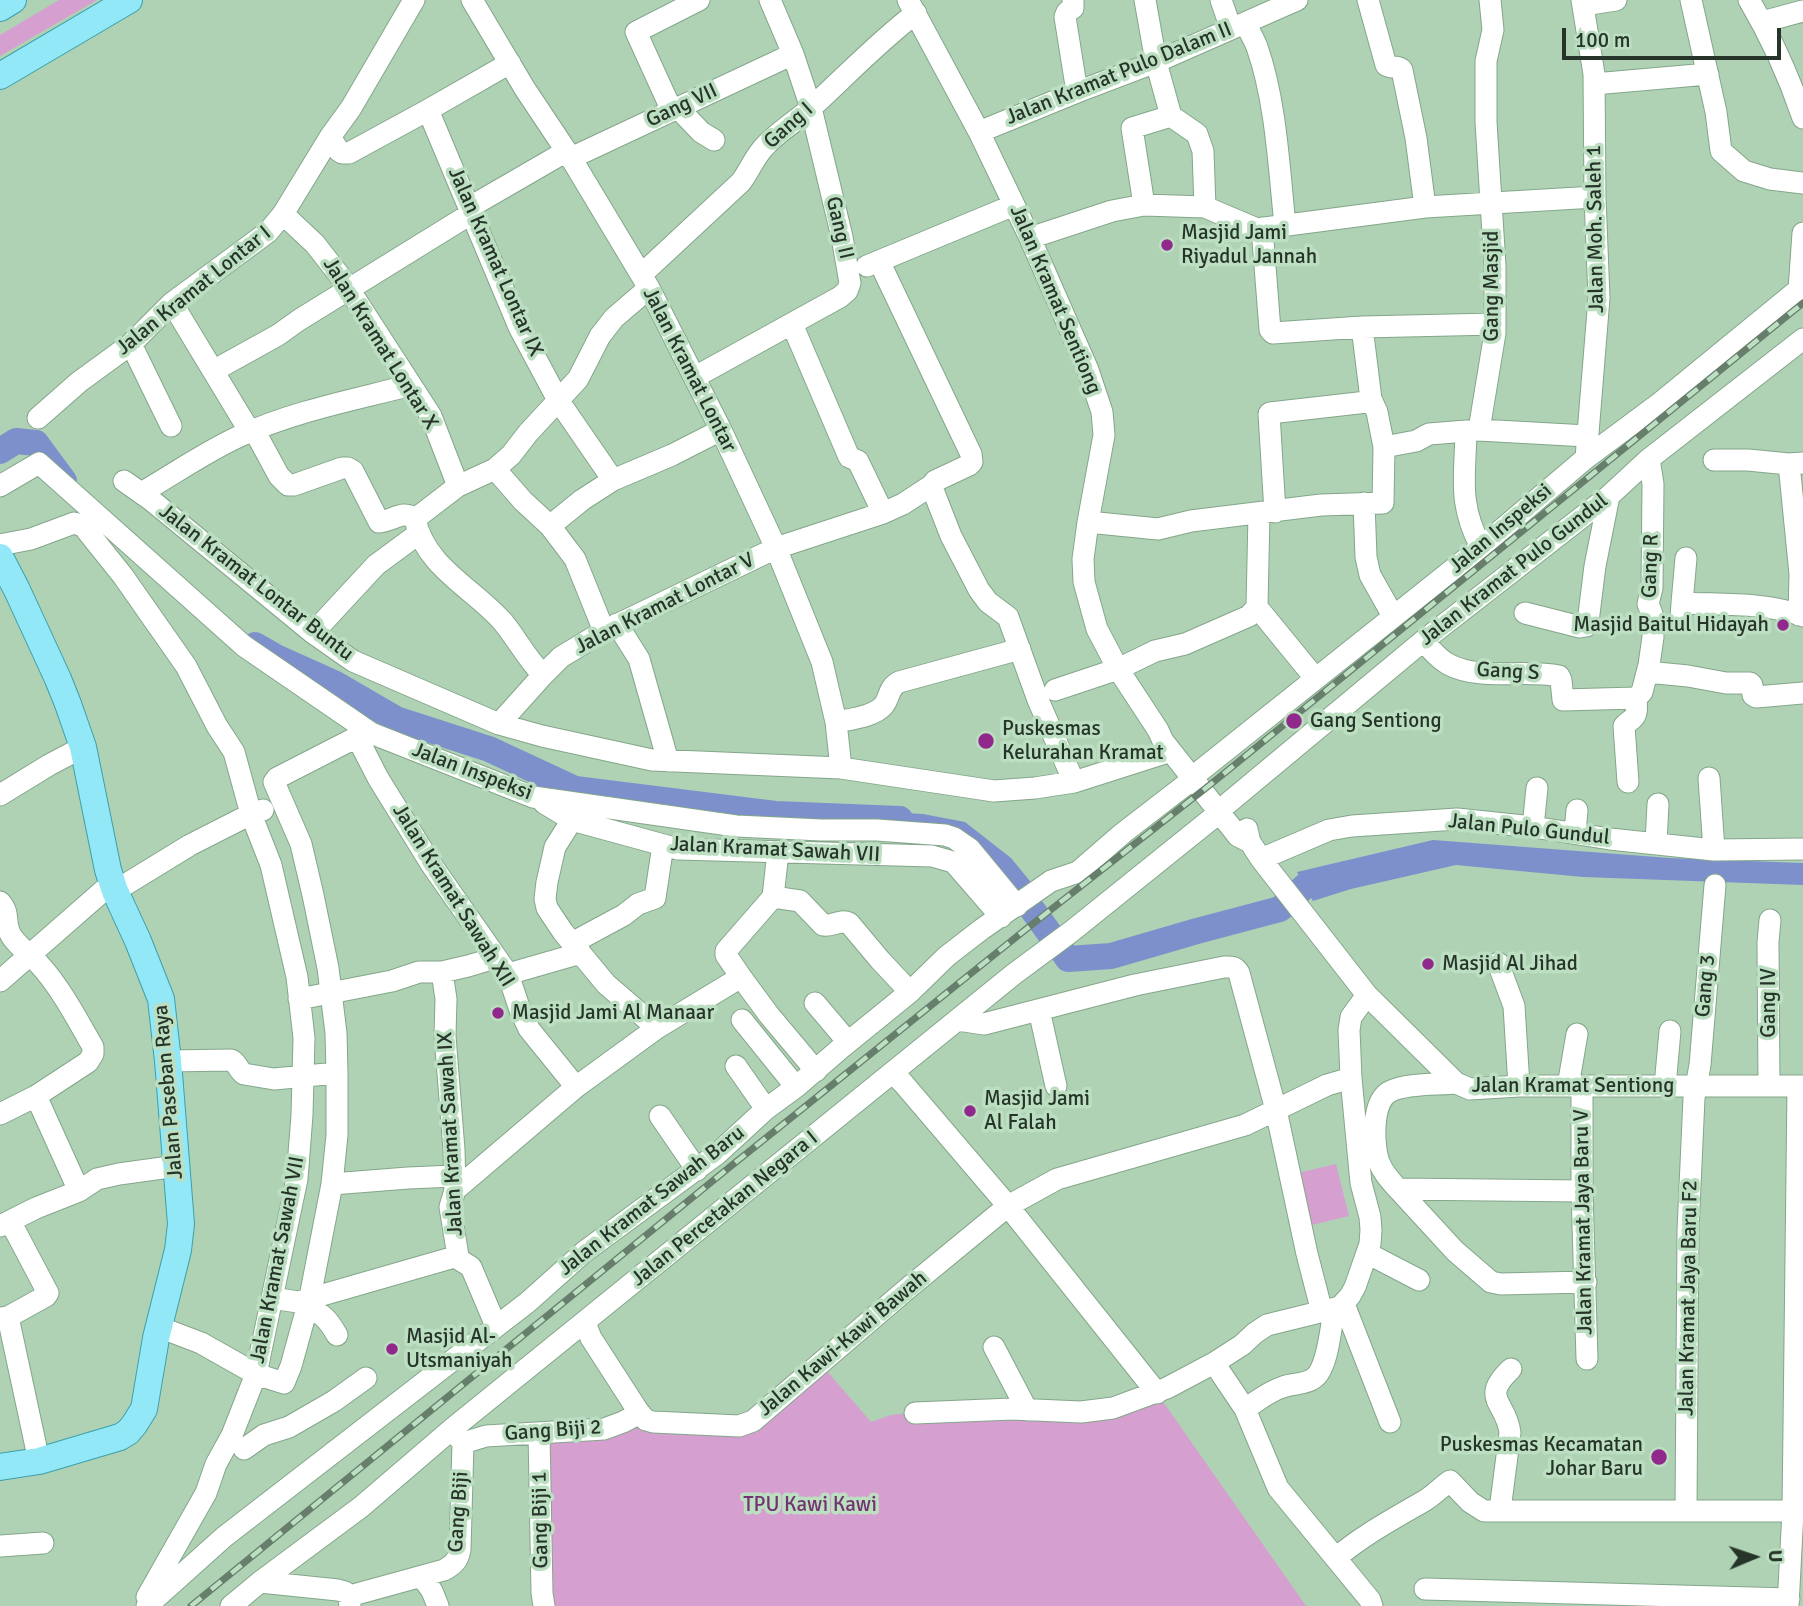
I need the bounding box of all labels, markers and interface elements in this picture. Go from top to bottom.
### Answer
scale bar [1565,14,1784,58]
street label: Jalan Kramat Pulo Dalam II [1002,17,1236,131]
text: 100 m [1575,27,1630,53]
street label: Gang VII [642,79,722,133]
street label: Gang I [759,97,819,155]
street label: Jalan Moh. Saleh 1 [1582,145,1610,313]
street label: Jalan Kramat Lontar IX [442,164,548,360]
street label: Gang II [820,194,858,262]
street label: Jalan Kramat Sentiong [1004,202,1106,398]
place label: Masjid Jami Riyadul Jannah [1181,220,1317,270]
street label: Jalan Kramat Lontar I [112,221,276,361]
street label: Gang Masjid [1479,231,1505,341]
marker: Masjid Jami Riyadul Jannah [1159,237,1175,253]
street label: Jalan Kramat Lontar X [317,253,443,435]
street label: Jalan Kramat Lontar [637,284,741,456]
street label: Jalan Inspeksi [1445,479,1557,579]
street label: Jalan Kramat Pulo Gundul [1415,489,1613,651]
street label: Jalan Kramat Lontar Buntu [154,499,358,667]
street label: Gang R [1637,534,1665,598]
street label: Jalan Kramat Lontar V [571,548,759,660]
place label: Masjid Baitul Hidayah [1573,612,1769,638]
marker: Masjid Baitul Hidayah [1775,617,1791,633]
street label: Gang S [1476,658,1540,686]
place label: Gang Sentiong [1310,708,1442,734]
marker: Gang Sentiong [1284,711,1304,731]
place label: Puskesmas Kelurahan Kramat [1002,716,1164,766]
marker: Puskesmas Kelurahan Kramat [976,731,996,751]
street label: Jalan Inspeksi [409,738,535,806]
street label: Jalan Kramat Sawah XII [386,800,520,992]
street label: Jalan Pulo Gundul [1447,809,1611,851]
street label: Jalan Kramat Sawah VII [669,832,881,868]
place label: Masjid Al Jihad [1442,951,1578,977]
street label: Gang 3 [1691,954,1721,1018]
marker: Masjid Al Jihad [1420,956,1436,972]
street label: Gang IV [1756,968,1782,1038]
place label: Masjid Jami Al Manaar [512,1000,714,1026]
street label: Jalan Paseban Raya [149,1004,189,1180]
marker: Masjid Jami Al Manaar [490,1005,506,1021]
street label: Jalan Kramat Sawah IX [433,1031,469,1237]
street label: Jalan Kramat Sentiong [1472,1073,1674,1099]
place label: Masjid Jami Al Falah [984,1086,1090,1136]
marker: Masjid Jami Al Falah [962,1103,978,1119]
street label: Jalan Kramat Jaya Baru V [1569,1109,1599,1335]
street label: Jalan Kramat Sawah Baru [554,1121,750,1281]
street label: Jalan Percetakan Negara I [627,1126,823,1292]
street label: Jalan Kramat Sawah VII [246,1154,310,1366]
street label: Jalan Kramat Jaya Baru F2 [1674,1180,1704,1416]
street label: Jalan Kawi-Kawi Bawah [753,1266,933,1422]
place label: Masjid Al- Utsmaniyah [406,1324,513,1374]
marker: Masjid Al- Utsmaniyah [384,1341,400,1357]
street label: Gang Biji 2 [504,1415,602,1447]
place label: Puskesmas Kecamatan Johar Baru [1440,1432,1643,1482]
marker: Puskesmas Kecamatan Johar Baru [1649,1447,1669,1467]
street label: Gang Biji [444,1471,474,1553]
street label: Gang Biji 1 [528,1471,554,1569]
park label: TPU Kawi Kawi [743,1492,877,1518]
north arrow [1719,1522,1789,1592]
text: U [1763,1549,1787,1563]

